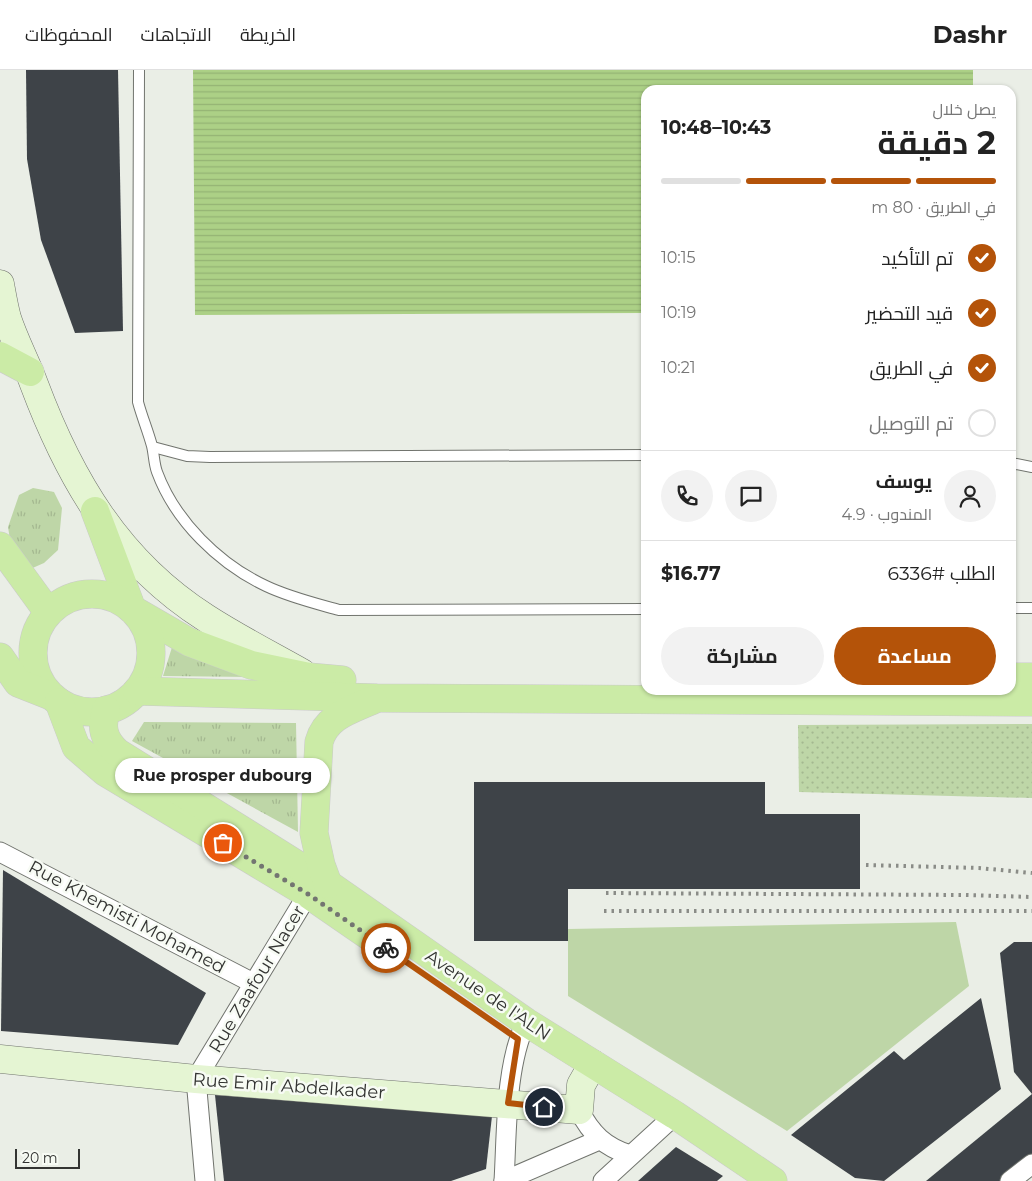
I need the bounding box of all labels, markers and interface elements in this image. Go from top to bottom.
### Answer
text: Dashr [933,20,1007,49]
text: المحفوظات [25,24,113,46]
text: الاتجاهات [141,24,212,46]
text: الخريطة [240,24,296,46]
text: يصل خلال [932,100,996,119]
text: 10:43–10:48 [661,116,771,139]
text: 2 دقيقة [878,123,996,162]
text: في الطريق · 80 m [871,198,996,217]
icon: check [968,244,996,272]
text: تم التأكيد [881,247,953,270]
text: 10:15 [661,248,696,267]
icon: check [968,299,996,327]
text: قيد التحضير [866,302,953,325]
text: 10:19 [661,303,696,322]
icon: check [968,354,996,382]
text: في الطريق [870,357,953,380]
text: 10:21 [661,358,696,377]
text: تم التوصيل [869,412,953,435]
button: phone [661,470,713,522]
button: chat [725,470,777,522]
text: يوسف [876,470,932,493]
button: person [944,470,996,522]
text: المندوب · 4.9 [841,505,932,524]
text: $16.77 [661,562,721,585]
text: الطلب #6336 [887,562,996,585]
button: مشاركة [661,627,824,685]
button: مساعدة [834,627,996,685]
callout: Rue prosper dubourg [116,758,330,793]
text: Rue prosper dubourg [133,766,312,785]
pin [202,822,244,864]
icon: bag [209,829,237,857]
street label: Rue Khemisti Mohamed [25,856,229,978]
street label: Rue Zaafour Nacer [204,901,310,1057]
courier [361,923,411,973]
icon: bike [372,934,400,962]
street label: Avenue de l'ALN [421,945,555,1045]
street label: Rue Emir Abdelkader [192,1068,386,1104]
pin [523,1086,565,1128]
icon: home [530,1093,558,1121]
scale bar [15,1146,80,1169]
text: 20 m [22,1149,58,1167]

